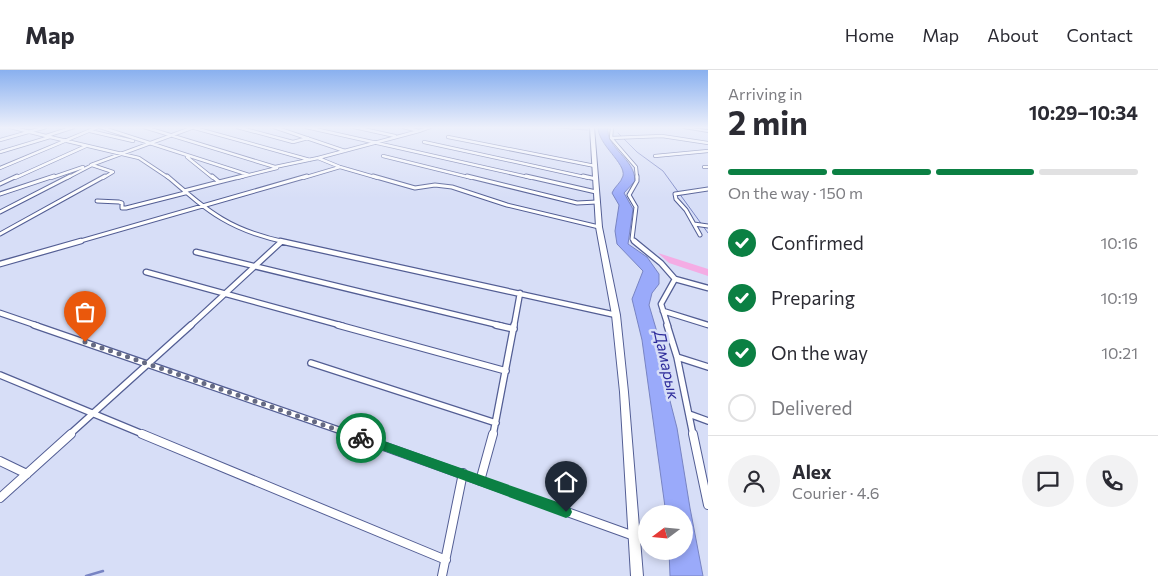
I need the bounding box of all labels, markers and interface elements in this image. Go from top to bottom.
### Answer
text: Map [25,20,75,49]
text: Home [845,24,894,46]
text: Map [922,24,959,46]
text: About [987,24,1039,46]
text: Contact [1067,24,1133,46]
text: Arriving in [728,84,802,103]
text: 10:29–10:34 [1029,101,1138,124]
text: 2 min [728,102,808,142]
text: On the way · 150 m [728,183,863,202]
icon: check [728,229,756,257]
text: Confirmed [771,231,864,254]
text: 10:16 [1100,233,1138,252]
icon: check [728,284,756,312]
text: Preparing [771,286,855,309]
text: 10:19 [1100,288,1138,307]
pin [64,291,106,342]
icon: bag [71,298,99,326]
water label: Дамарык [651,327,684,402]
icon: check [728,339,756,367]
text: On the way [771,341,868,364]
text: 10:21 [1101,343,1138,362]
text: Delivered [771,396,852,419]
courier [336,413,386,463]
icon: bike [347,424,375,452]
button: person [728,455,780,507]
button: chat [1022,455,1074,507]
button: phone [1086,455,1138,507]
text: Alex [792,460,832,483]
pin [545,461,587,512]
icon: home [552,468,580,496]
text: Courier · 4.6 [792,483,879,502]
north arrow [638,505,692,560]
map controls [638,505,693,560]

